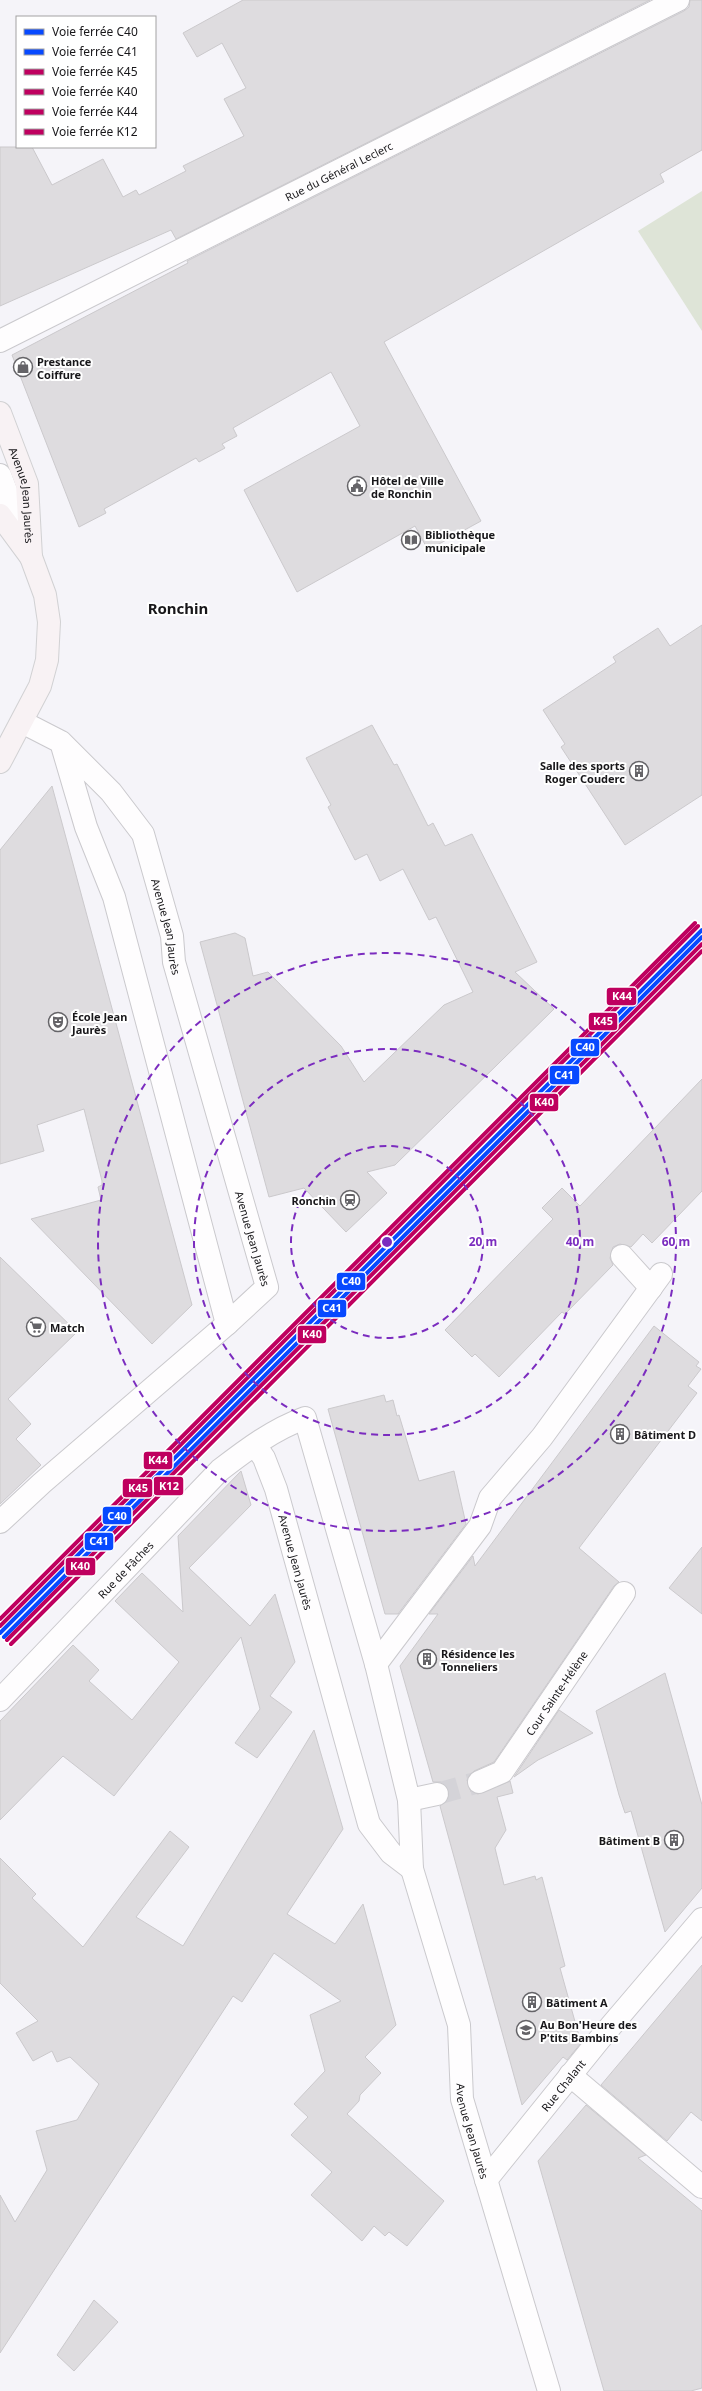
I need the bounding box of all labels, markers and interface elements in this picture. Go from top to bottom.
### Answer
legend [16,16,156,148]
text: Voie ferrée C40 [52,23,138,40]
text: Voie ferrée C41 [52,43,138,60]
text: Voie ferrée K45 [52,63,138,80]
text: Voie ferrée K40 [52,83,138,100]
text: Voie ferrée K44 [52,103,138,120]
text: Voie ferrée K12 [52,123,138,140]
street label: Rue du Général Leclerc [282,137,395,204]
place label: Prestance Coiffure [37,354,92,382]
shop icon: Prestance Coiffure [12,356,34,378]
street label: Avenue Jean Jaurès [6,445,38,544]
place label: Hôtel de Ville de Ronchin [371,473,444,501]
public building icon: Hôtel de Ville de Ronchin [346,475,368,497]
place label: Bibliothèque municipale [425,527,496,555]
library icon: Bibliothèque municipale [400,529,422,551]
district label: Ronchin [148,598,208,618]
place label: Salle des sports Roger Couderc [540,758,625,786]
building icon: Salle des sports Roger Couderc [628,760,650,782]
street label: Avenue Jean Jaurès [148,877,185,976]
line badge: K44 [606,987,637,1006]
text: K44 [612,988,633,1003]
place label: École Jean Jaurès [71,1009,127,1037]
theatre icon: École Jean Jaurès [47,1011,69,1033]
line badge: K45 [588,1012,618,1031]
text: K45 [593,1013,613,1028]
line badge: C40 [570,1038,600,1057]
text: C40 [575,1039,595,1054]
line badge: C41 [549,1065,580,1085]
text: C41 [554,1067,574,1082]
line badge: K40 [529,1093,559,1112]
text: K40 [534,1094,554,1109]
street label: Avenue Jean Jaurès [232,1189,274,1288]
station icon: Ronchin [339,1189,361,1211]
place label: Ronchin [291,1193,336,1208]
text: 20 m [469,1233,497,1250]
text: 40 m [566,1233,594,1250]
text: 60 m [662,1233,690,1250]
centre of rings [380,1235,394,1249]
line badge: C40 [336,1272,366,1291]
text: C40 [341,1273,361,1288]
line badge: C41 [317,1299,347,1318]
text: C41 [322,1300,342,1315]
supermarket icon: Match [25,1316,47,1338]
place label: Match [50,1320,85,1335]
line badge: K40 [297,1325,327,1344]
text: K40 [302,1326,322,1341]
building icon: Bâtiment D [609,1423,631,1445]
place label: Bâtiment D [634,1427,696,1442]
line badge: K44 [143,1451,173,1470]
text: K44 [148,1452,169,1467]
line badge: K12 [153,1476,184,1496]
line badge: K45 [122,1478,153,1498]
text: K12 [159,1478,179,1493]
text: K45 [128,1480,148,1495]
line badge: C40 [102,1506,132,1525]
text: C40 [107,1508,127,1523]
street label: Avenue Jean Jaurès [276,1513,317,1612]
line badge: C41 [84,1532,114,1551]
text: C41 [89,1533,109,1548]
street label: Rue de Fâches [94,1537,156,1601]
line badge: K40 [65,1557,96,1576]
text: K40 [70,1558,90,1573]
place label: Résidence les Tonneliers [441,1646,515,1674]
street label: Cour Sainte-Hélène [522,1647,590,1738]
building icon: Résidence les Tonneliers [416,1648,438,1670]
building icon: Bâtiment B [663,1829,685,1851]
place label: Bâtiment B [599,1833,660,1848]
building icon: Bâtiment A [521,1991,543,2013]
place label: Bâtiment A [546,1995,608,2010]
place label: Au Bon'Heure des P'tits Bambins [540,2017,638,2045]
school or university icon: Au Bon'Heure des P'tits Bambins [515,2019,537,2041]
street label: Rue Chalant [537,2056,588,2114]
street label: Avenue Jean Jaurès [454,2083,493,2181]

